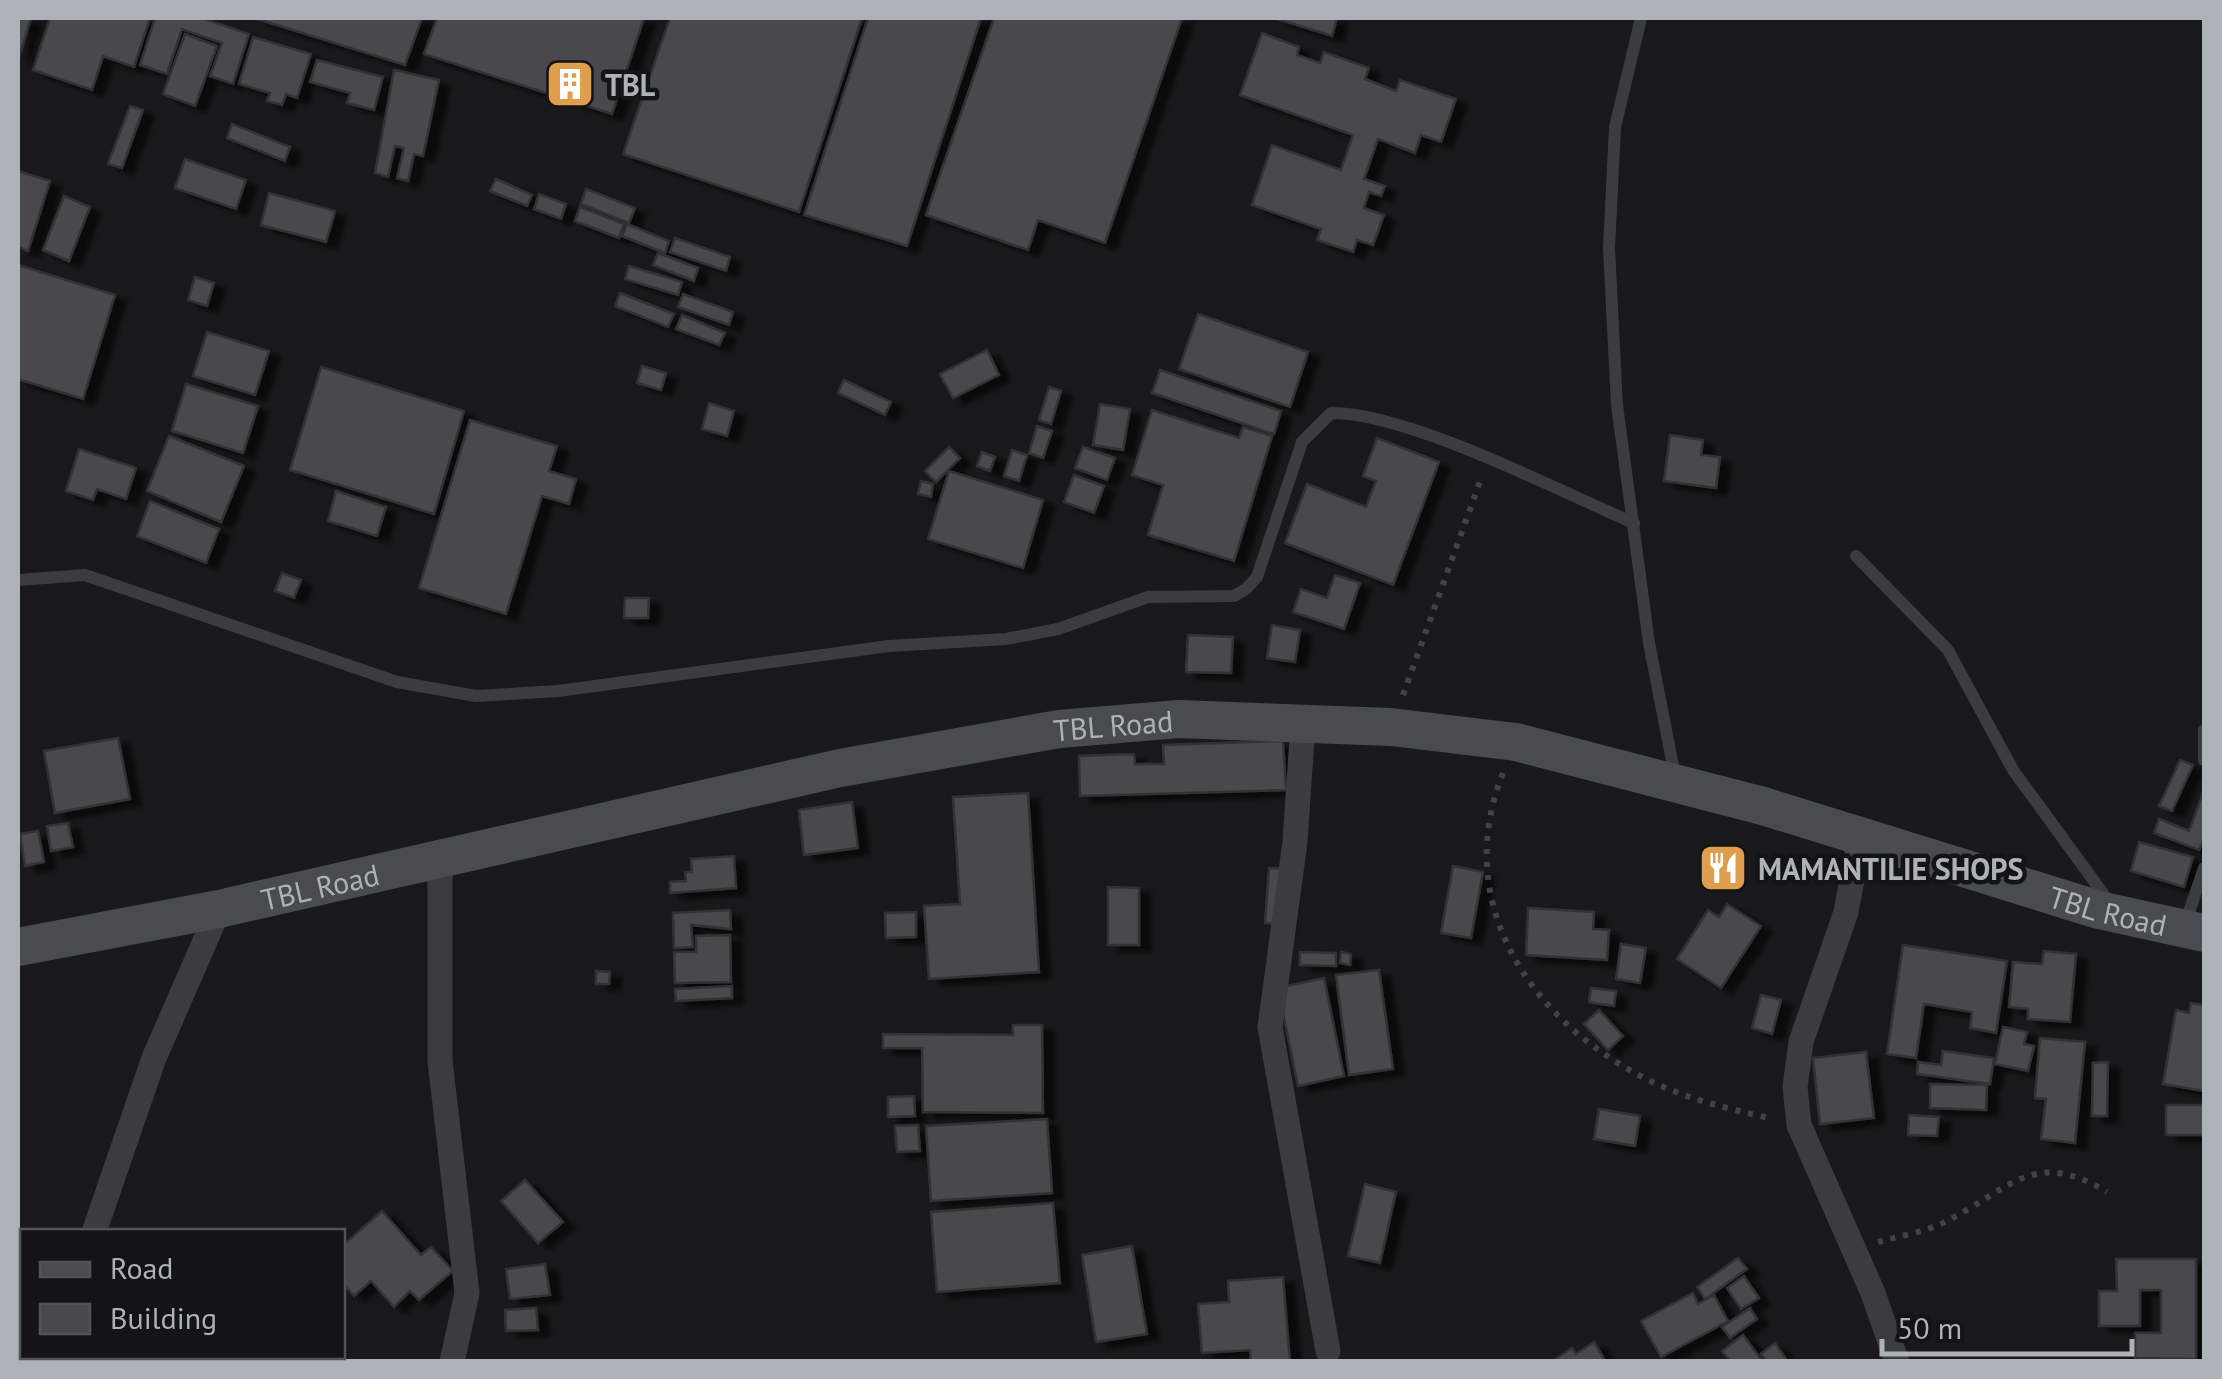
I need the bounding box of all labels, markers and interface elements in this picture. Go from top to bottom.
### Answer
building icon: TBL [544,58,596,110]
place label: TBL [605,65,656,104]
street label: TBL Road [1052,700,1174,749]
restaurant icon: MAMANTILIE SHOPS [1697,842,1749,894]
place label: MAMANTILIE SHOPS [1758,849,2023,888]
street label: TBL Road [257,854,383,918]
street label: TBL Road [2044,876,2170,944]
legend [20,1229,345,1359]
text: Road [110,1248,174,1287]
scale bar [1882,1294,2132,1356]
text: Building [110,1298,217,1337]
text: 50 m [1897,1308,1962,1347]

